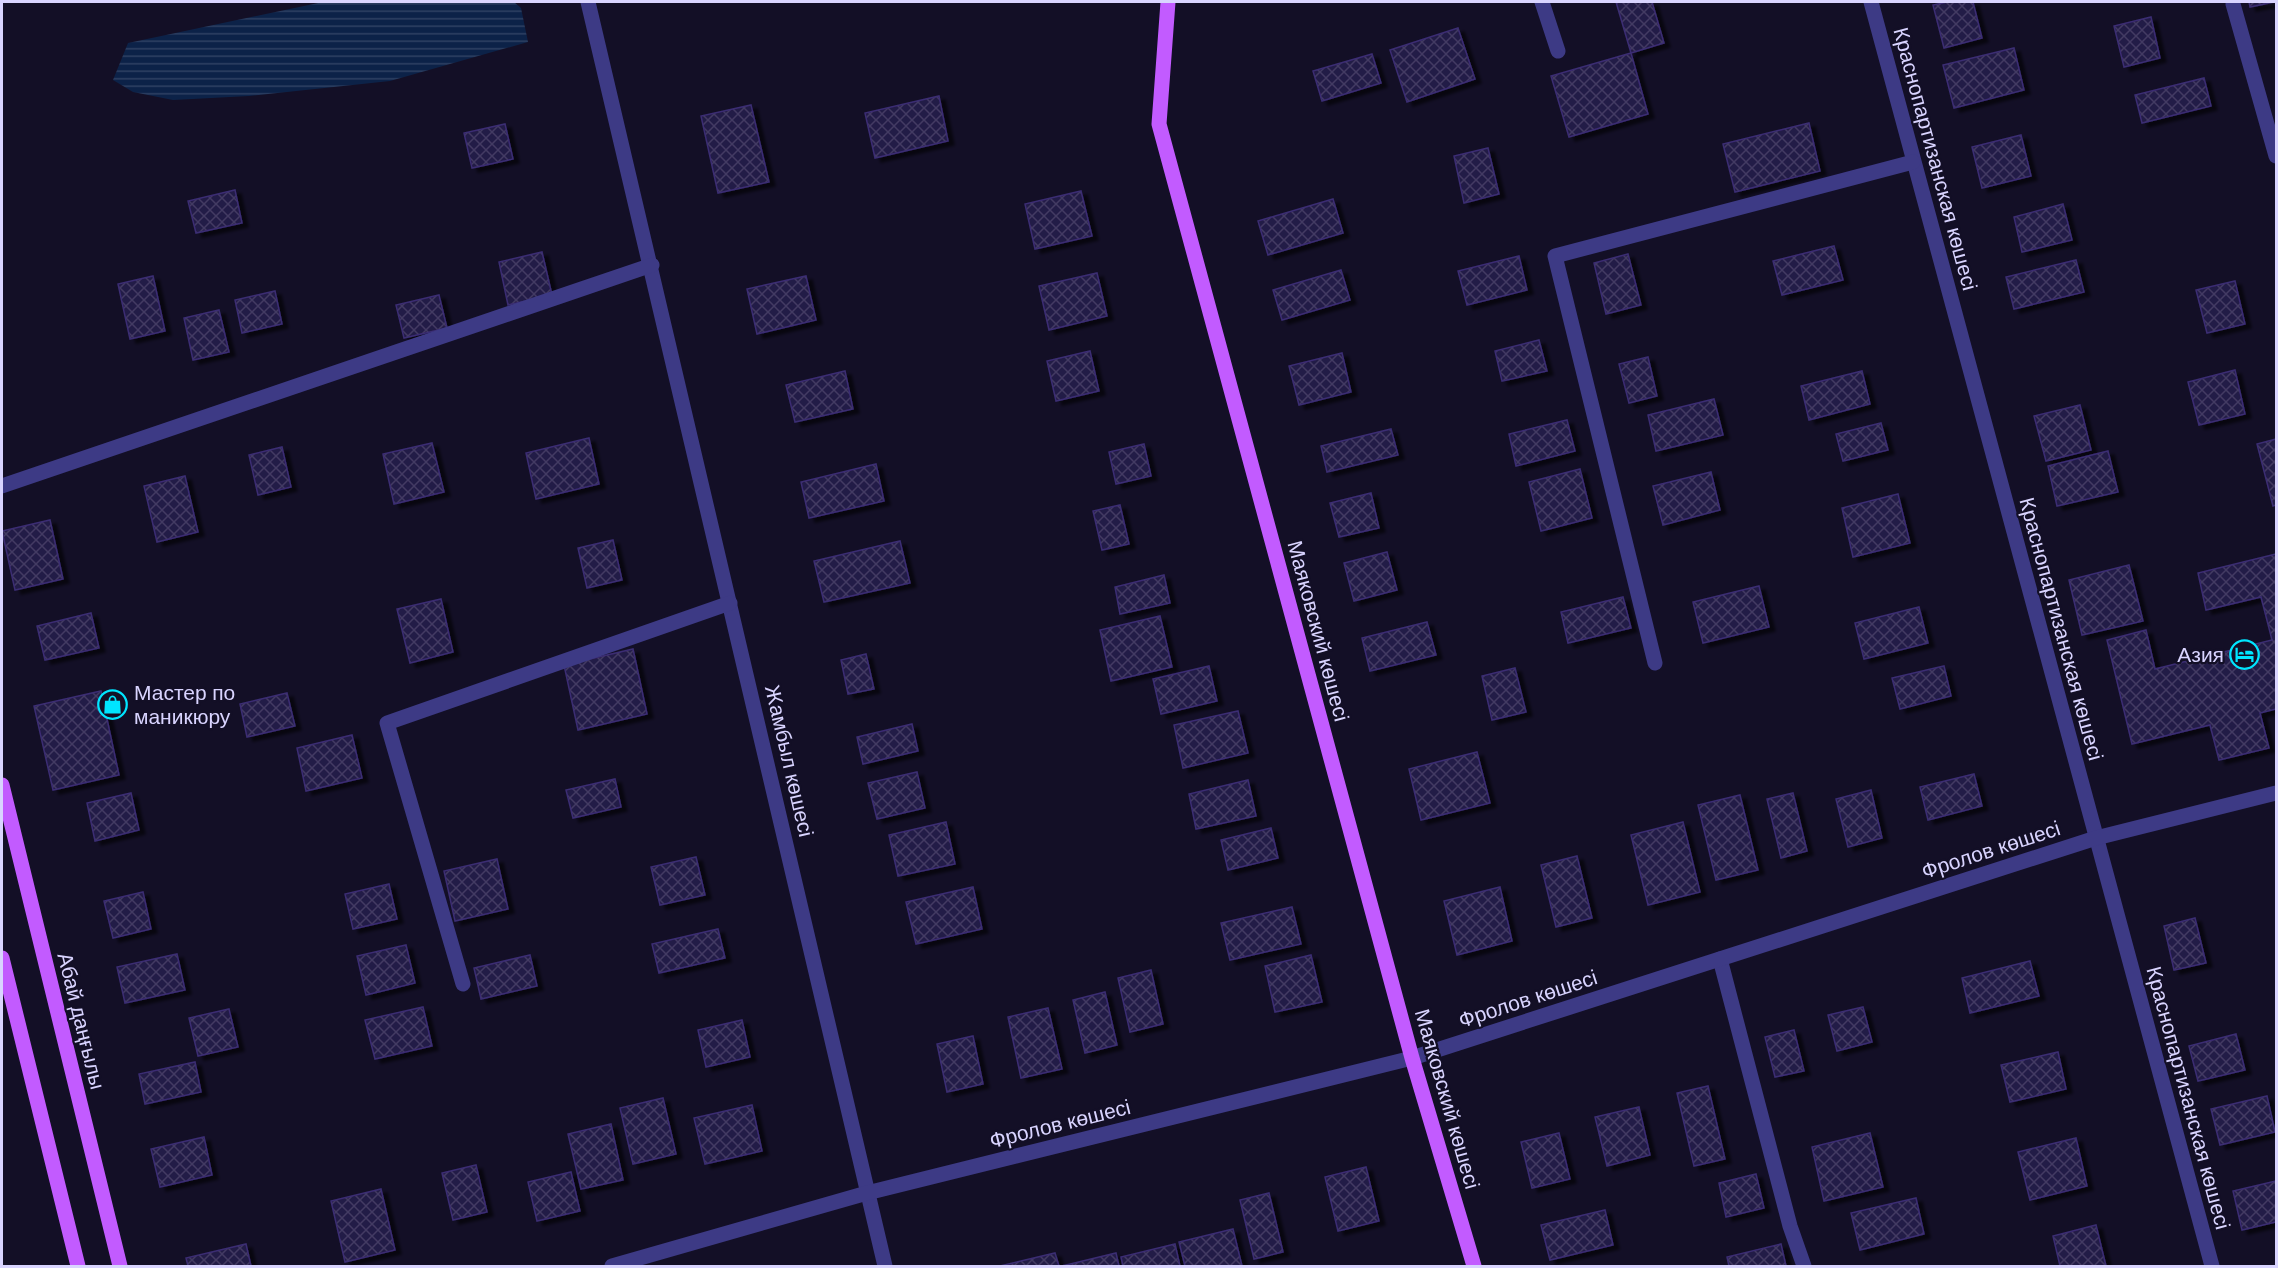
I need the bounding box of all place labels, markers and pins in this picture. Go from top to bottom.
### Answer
hotel icon: Азия [2229,639,2261,671]
place label: Азия [2177,641,2224,669]
place label: Мастер по маникюру [134,679,235,731]
shop icon: Мастер по маникюру [97,689,129,721]

